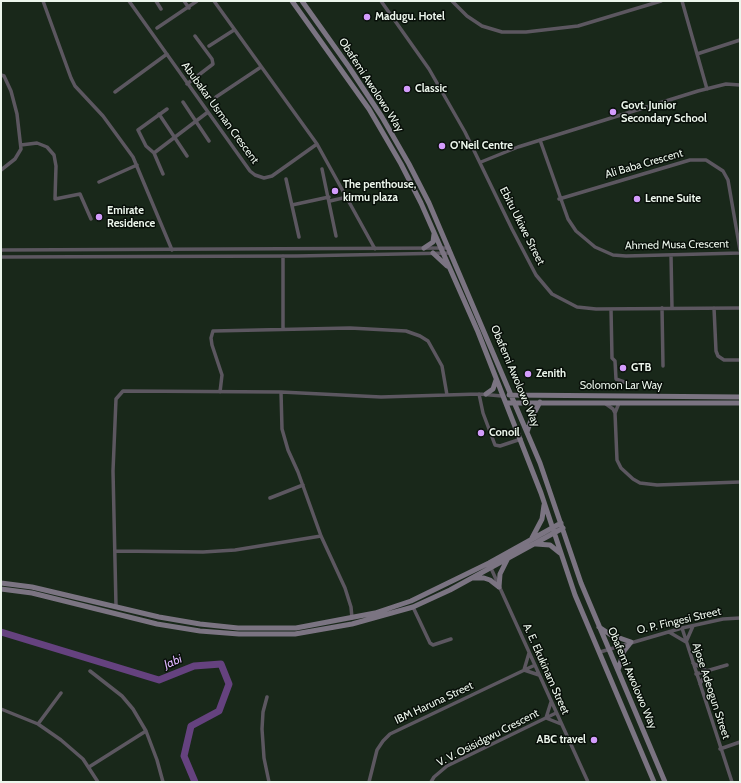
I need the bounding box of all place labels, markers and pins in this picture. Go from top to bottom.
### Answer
place label: Madugu. Hotel [375,10,445,24]
marker: Madugu. Hotel [362,12,372,22]
place label: Classic [415,82,447,96]
marker: Classic [402,84,412,94]
place label: Govt. Junior Secondary School [621,99,707,125]
marker: Govt. Junior Secondary School [608,107,618,117]
place label: O'Neil Centre [450,139,513,153]
marker: O'Neil Centre [437,141,447,151]
place label: The penthouse, kirmu plaza [343,178,416,204]
marker: The penthouse, kirmu plaza [330,186,340,196]
place label: Lenne Suite [645,192,701,206]
marker: Lenne Suite [632,194,642,204]
place label: Emirate Residence [107,204,155,230]
marker: Emirate Residence [94,212,104,222]
place label: GTB [631,361,651,375]
marker: GTB [618,363,628,373]
place label: Zenith [536,367,566,381]
marker: Zenith [523,369,533,379]
place label: Conoil [489,426,520,440]
marker: Conoil [476,428,486,438]
place label: ABC travel [537,733,586,747]
marker: ABC travel [589,735,599,745]

